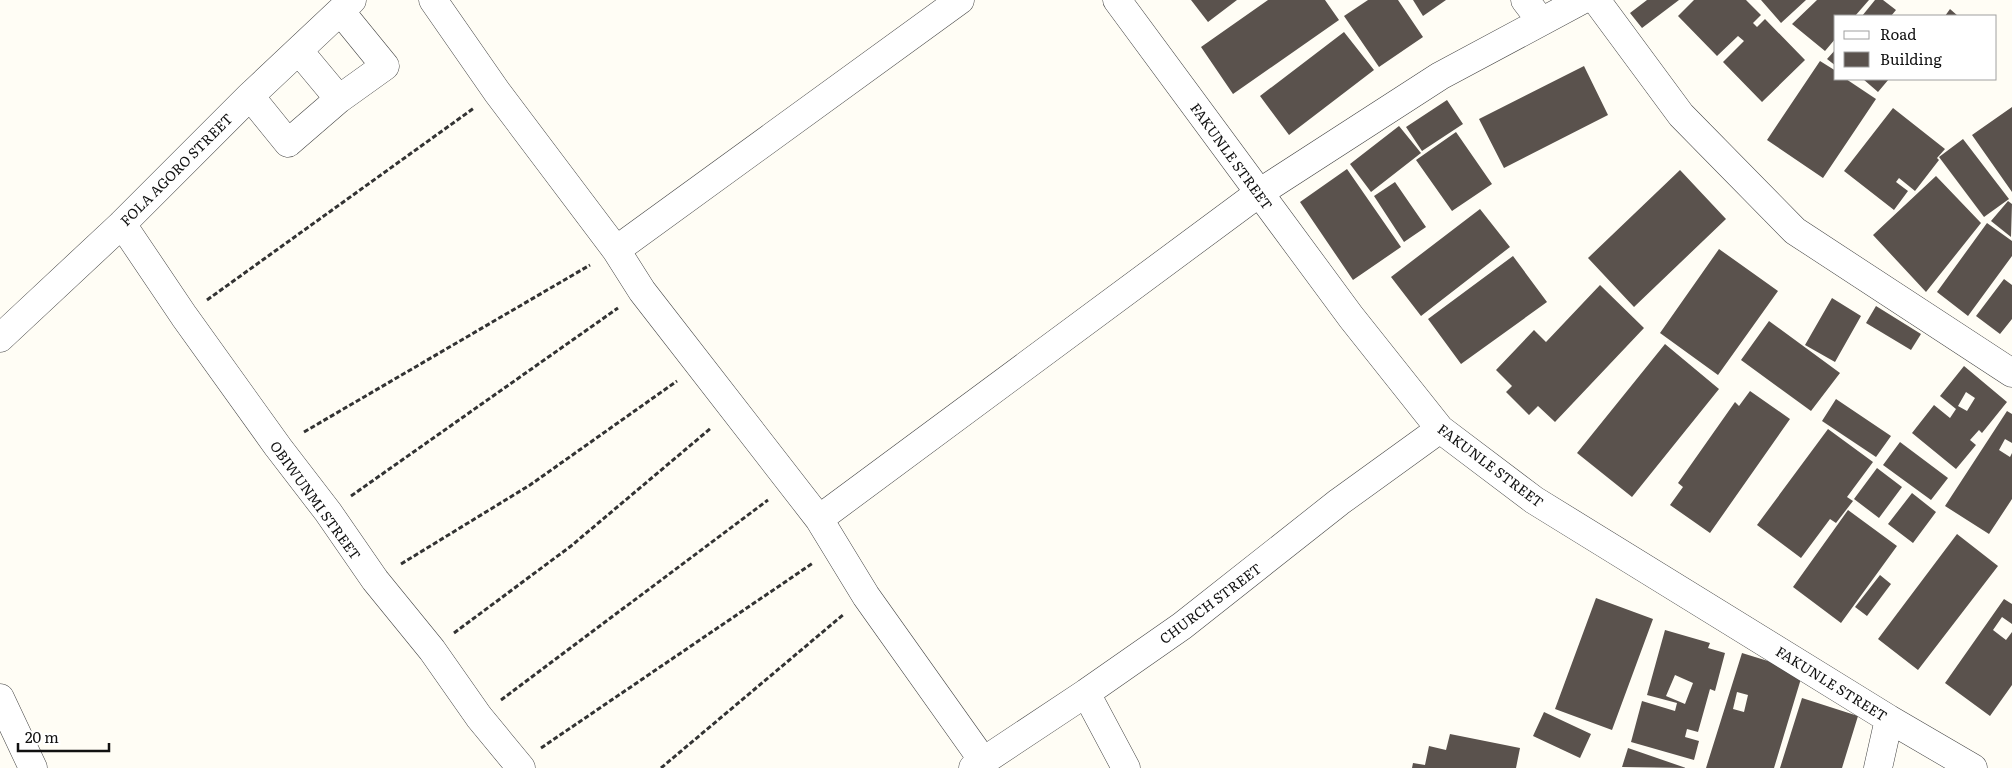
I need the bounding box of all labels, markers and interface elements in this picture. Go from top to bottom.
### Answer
legend [1834,15,1997,80]
text: Road [1880,22,1916,45]
text: Building [1880,47,1942,70]
street label: FAKUNLE STREET [1186,98,1278,214]
street label: FOLA AGORO STREET [115,108,237,230]
street label: FAKUNLE STREET [1434,419,1548,511]
street label: OBIWUNMI STREET [266,436,366,564]
street label: CHURCH STREET [1155,558,1265,648]
street label: FAKUNLE STREET [1772,641,1892,725]
scale bar [18,720,109,752]
text: 20 m [25,725,59,748]

